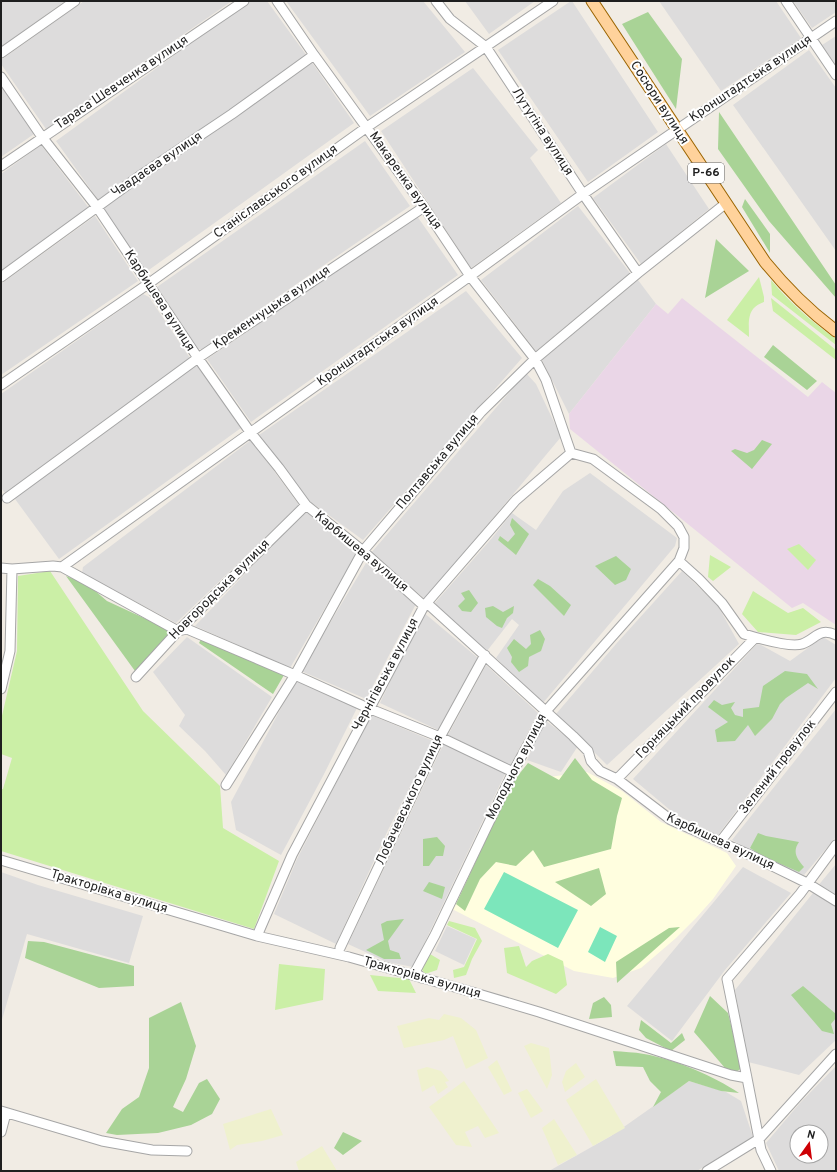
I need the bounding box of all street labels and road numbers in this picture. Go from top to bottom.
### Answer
street label: Тараса Шевченка вулиця [52,32,192,134]
street label: Кронштадтська вулиця [687,32,815,126]
street label: Сосюри вулиця [626,58,692,148]
street label: Лутугіна вулиця [508,85,576,179]
street label: Чаадаєва вулиця [108,129,206,201]
street label: Макаренка вулиця [365,129,445,233]
street label: Станіславського вулиця [211,142,341,242]
road number: Р-66 [688,163,724,183]
street label: Карбишева вулиця [120,247,198,355]
street label: Кременчуцька вулиця [210,263,334,353]
street label: Кронштадтська вулиця [314,294,442,390]
street label: Полтавська вулиця [393,411,483,513]
street label: Карбишева вулиця [311,508,411,596]
street label: Новгородська вулиця [166,536,274,644]
street label: Чернігівська вулиця [349,616,423,734]
street label: Горняцький провулок [633,654,739,762]
street label: Молодчого вулиця [483,711,551,823]
street label: Зелений провулок [736,717,820,817]
street label: Лобачевського вулиця [373,732,447,868]
street label: Карбишева вулиця [663,810,777,874]
street label: Тракторівка вулиця [49,867,169,917]
street label: Тракторівка вулиця [361,954,483,1002]

